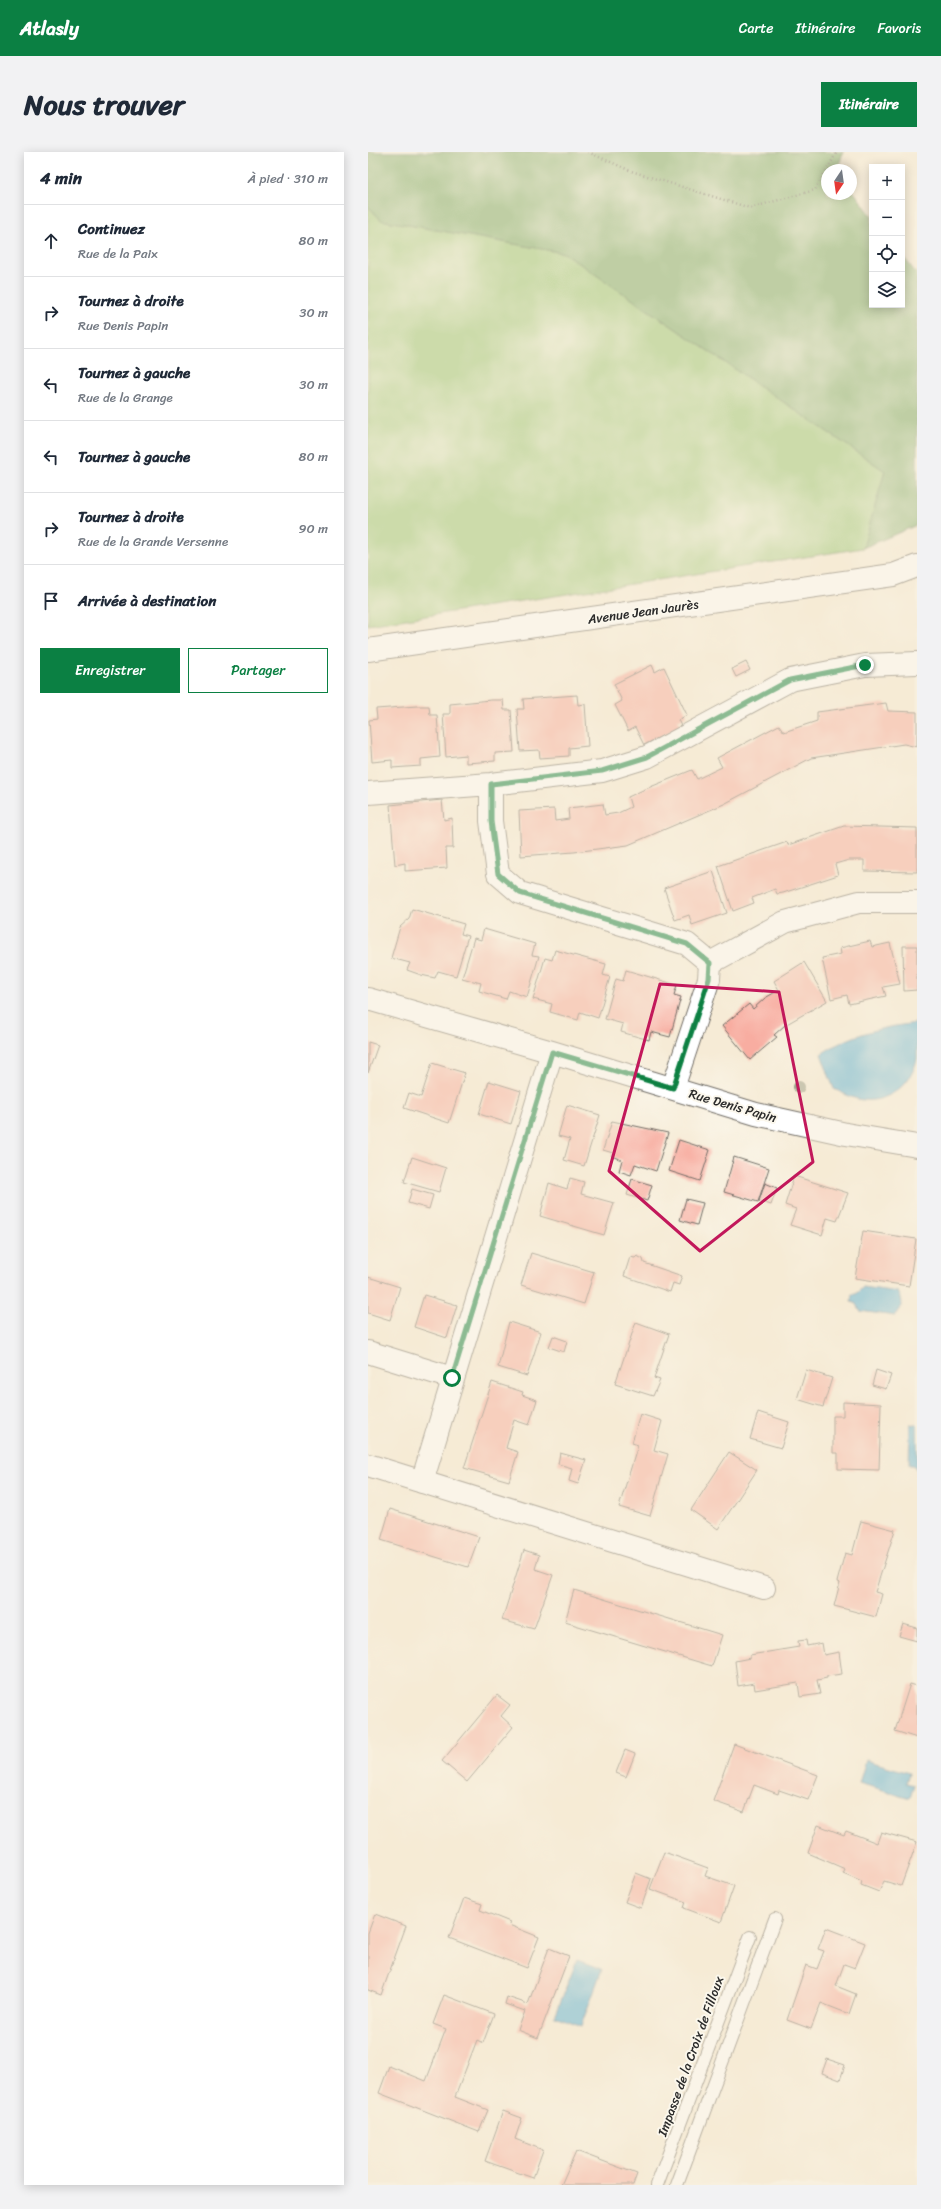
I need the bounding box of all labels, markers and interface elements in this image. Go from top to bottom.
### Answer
text: Atlasly [20,12,79,45]
text: Carte [739,16,774,41]
text: Itinéraire [796,16,855,41]
text: Favoris [877,16,921,41]
text: Nous trouver [24,80,184,129]
button: Itinéraire [821,82,917,127]
text: 4 min [40,163,82,193]
north arrow [821,164,857,200]
map controls [869,164,905,308]
button: + [869,164,905,200]
text: À pied · 310 m [248,167,328,190]
button: − [869,200,905,236]
text: Continuez [78,216,145,242]
text: 80 m [299,229,328,252]
icon: ahead [40,230,62,252]
button: locate [869,236,905,272]
text: Rue de la Paix [78,242,158,265]
button: layers [869,272,905,308]
text: Tournez à droite [78,288,184,314]
text: 30 m [299,301,328,324]
icon: right [40,302,62,324]
text: Rue Denis Papin [78,314,168,337]
text: Tournez à gauche [78,360,190,386]
text: 30 m [299,373,328,396]
icon: left [40,374,62,396]
text: Rue de la Grange [78,386,173,409]
text: Tournez à gauche [78,444,190,470]
text: 80 m [299,445,328,468]
icon: left [40,446,62,468]
text: Tournez à droite [78,504,184,530]
text: 90 m [298,517,328,540]
icon: right [40,518,62,540]
text: Rue de la Grande Versenne [78,530,228,553]
text: Arrivée à destination [78,588,216,614]
icon: arrive [40,590,62,612]
street label: Avenue Jean Jaurès [585,592,701,631]
button: Enregistrer [40,648,180,693]
button: Partager [188,648,328,693]
route end [856,656,874,674]
street label: Rue Denis Papin [686,1082,779,1129]
route start [443,1369,461,1387]
street label: Impasse de la Croix de Filloux [650,1973,730,2140]

